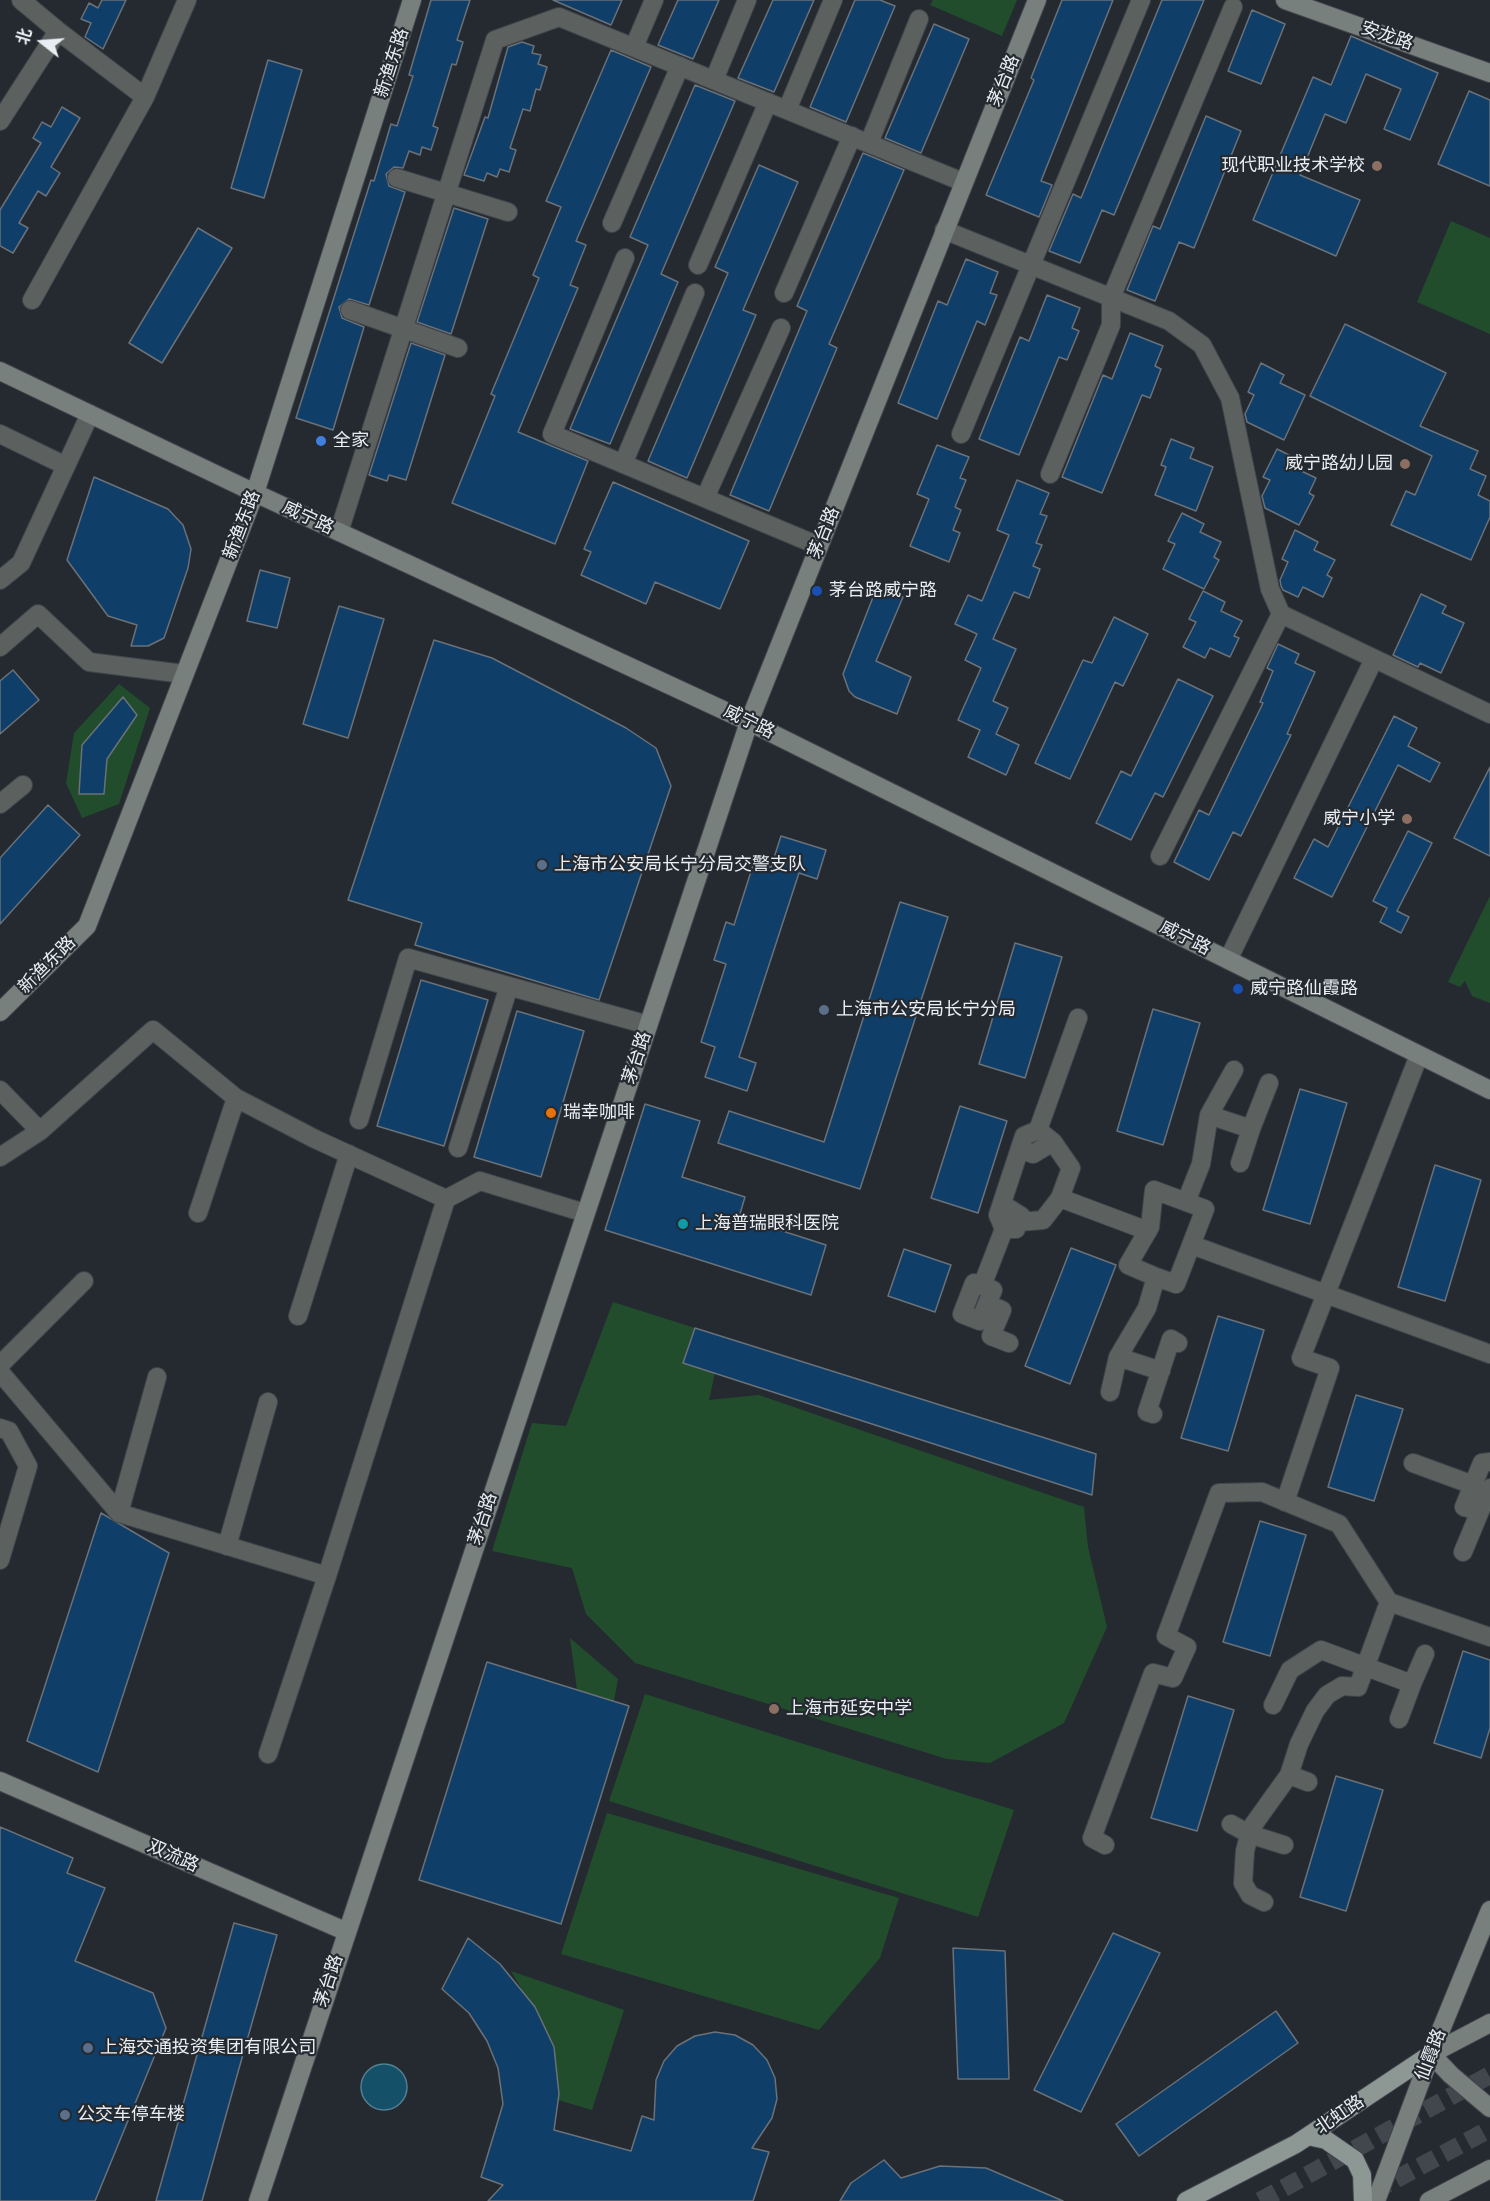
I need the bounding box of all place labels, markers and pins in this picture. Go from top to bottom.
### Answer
place label: 现代职业技术学校 [1221,155,1365,177]
marker: 现代职业技术学校 [1370,159,1384,173]
place label: 全家 [333,430,369,452]
marker: 全家 [314,434,328,448]
place label: 威宁路幼儿园 [1285,453,1393,475]
marker: 威宁路幼儿园 [1398,457,1412,471]
place label: 茅台路威宁路 [829,580,937,602]
marker: 茅台路威宁路 [810,584,824,598]
place label: 威宁小学 [1323,808,1395,830]
marker: 威宁小学 [1400,812,1414,826]
place label: 上海市公安局长宁分局交警支队 [554,854,806,876]
marker: 上海市公安局长宁分局交警支队 [535,858,549,872]
place label: 威宁路仙霞路 [1250,978,1358,1000]
marker: 威宁路仙霞路 [1231,982,1245,996]
place label: 上海市公安局长宁分局 [836,999,1016,1021]
marker: 上海市公安局长宁分局 [817,1003,831,1017]
place label: 瑞幸咖啡 [563,1102,635,1124]
marker: 瑞幸咖啡 [544,1106,558,1120]
place label: 上海普瑞眼科医院 [695,1213,839,1235]
marker: 上海普瑞眼科医院 [676,1217,690,1231]
place label: 上海市延安中学 [786,1698,912,1720]
marker: 上海市延安中学 [767,1702,781,1716]
place label: 上海交通投资集团有限公司 [100,2037,316,2059]
marker: 上海交通投资集团有限公司 [81,2041,95,2055]
place label: 公交车停车楼 [77,2104,185,2126]
marker: 公交车停车楼 [58,2108,72,2122]

